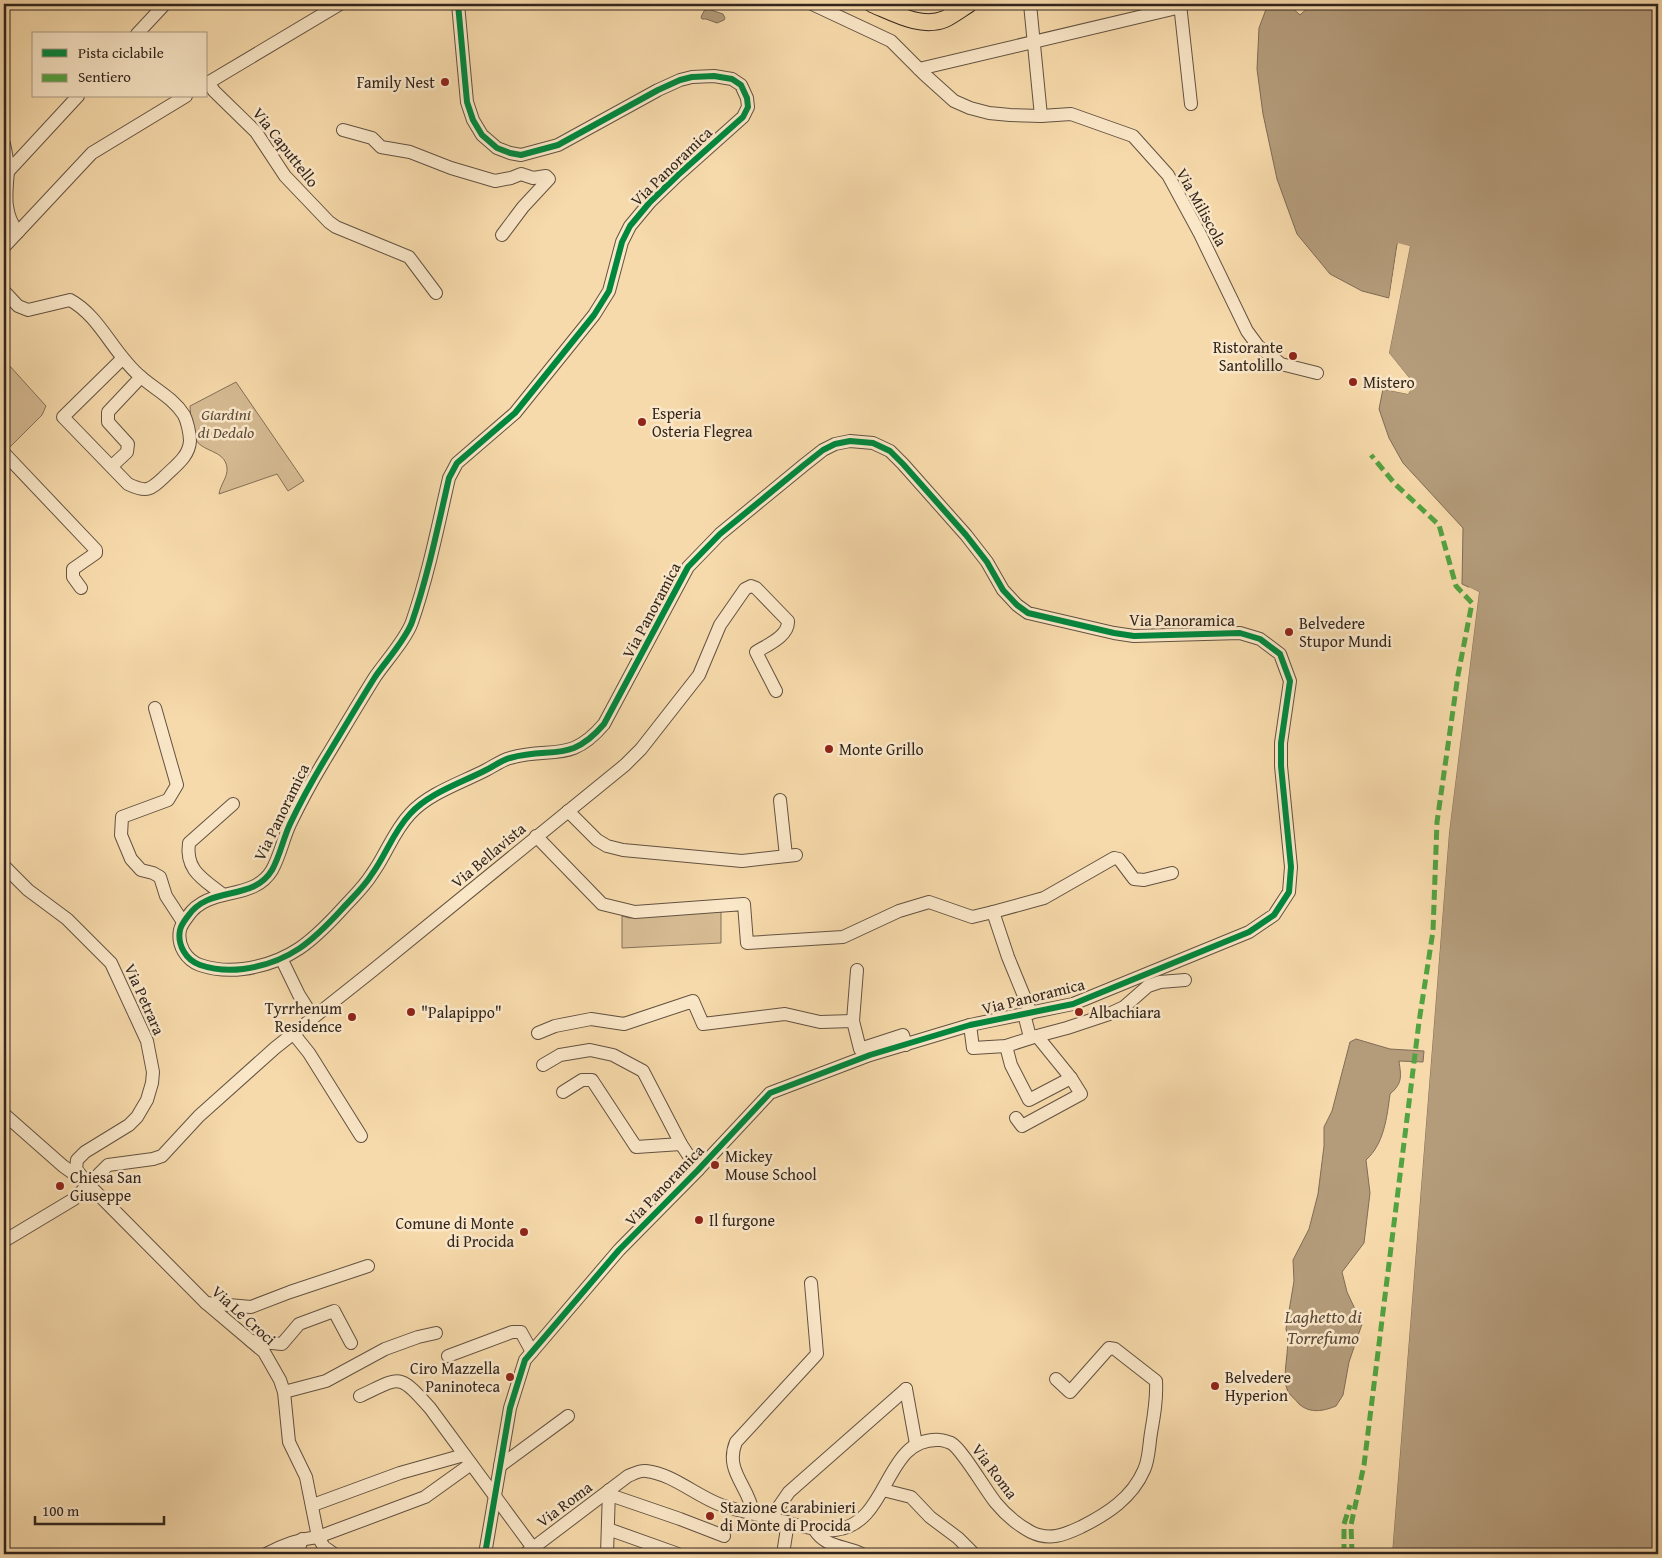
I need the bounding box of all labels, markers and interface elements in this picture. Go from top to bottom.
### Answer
legend [32,32,208,98]
text: Pista ciclabile [78,42,164,63]
text: Sentiero [78,66,131,87]
place label: Family Nest [357,70,435,94]
marker: Family Nest [439,76,451,88]
street label: Via Caputtello [247,102,325,192]
street label: Via Panoramica [625,120,718,211]
street label: Via Miliscola [1171,163,1234,251]
place label: Ristorante Santolillo [1213,335,1283,377]
marker: Ristorante Santolillo [1287,350,1299,362]
place label: Mistero [1363,370,1415,394]
marker: Mistero [1347,376,1359,388]
place label: Esperia Osteria Flegrea [652,401,753,443]
park label: Giardini di Dedalo [198,402,254,444]
marker: Esperia Osteria Flegrea [636,416,648,428]
street label: Via Panoramica [616,557,687,662]
street label: Via Panoramica [1129,608,1235,632]
place label: Belvedere Stupor Mundi [1299,611,1392,653]
marker: Belvedere Stupor Mundi [1283,626,1295,638]
place label: Monte Grillo [839,737,924,761]
marker: Monte Grillo [823,743,835,755]
street label: Via Panoramica [247,759,315,865]
street label: Via Bellavista [445,816,531,893]
street label: Via Petrara [119,959,172,1039]
street label: Via Panoramica [979,971,1088,1020]
place label: Tyrrhenum Residence [265,996,342,1038]
place label: "Palapippo" [421,1000,502,1024]
place label: Albachiara [1089,1000,1161,1024]
marker: "Palapippo" [405,1006,417,1018]
marker: Albachiara [1073,1006,1085,1018]
marker: Tyrrhenum Residence [346,1011,358,1023]
street label: Via Panoramica [619,1138,710,1231]
place label: Mickey Mouse School [725,1144,817,1186]
marker: Mickey Mouse School [709,1159,721,1171]
place label: Chiesa San Giuseppe [70,1165,141,1207]
marker: Chiesa San Giuseppe [54,1180,66,1192]
place label: Il furgone [709,1208,775,1232]
place label: Comune di Monte di Procida [395,1211,514,1253]
marker: Il furgone [693,1214,705,1226]
marker: Comune di Monte di Procida [518,1226,530,1238]
street label: Via Le Croci [206,1279,282,1351]
water label: Laghetto di Torrefumo [1283,1303,1362,1351]
place label: Ciro Mazzella Paninoteca [410,1356,500,1398]
place label: Belvedere Hyperion [1225,1365,1291,1407]
marker: Ciro Mazzella Paninoteca [504,1371,516,1383]
marker: Belvedere Hyperion [1209,1380,1221,1392]
street label: Via Roma [966,1438,1024,1504]
street label: Via Roma [531,1475,597,1533]
scale bar [35,1493,164,1525]
place label: Stazione Carabinieri di Monte di Procida [720,1495,856,1537]
text: 100 m [42,1500,80,1521]
marker: Stazione Carabinieri di Monte di Procida [704,1510,716,1522]

